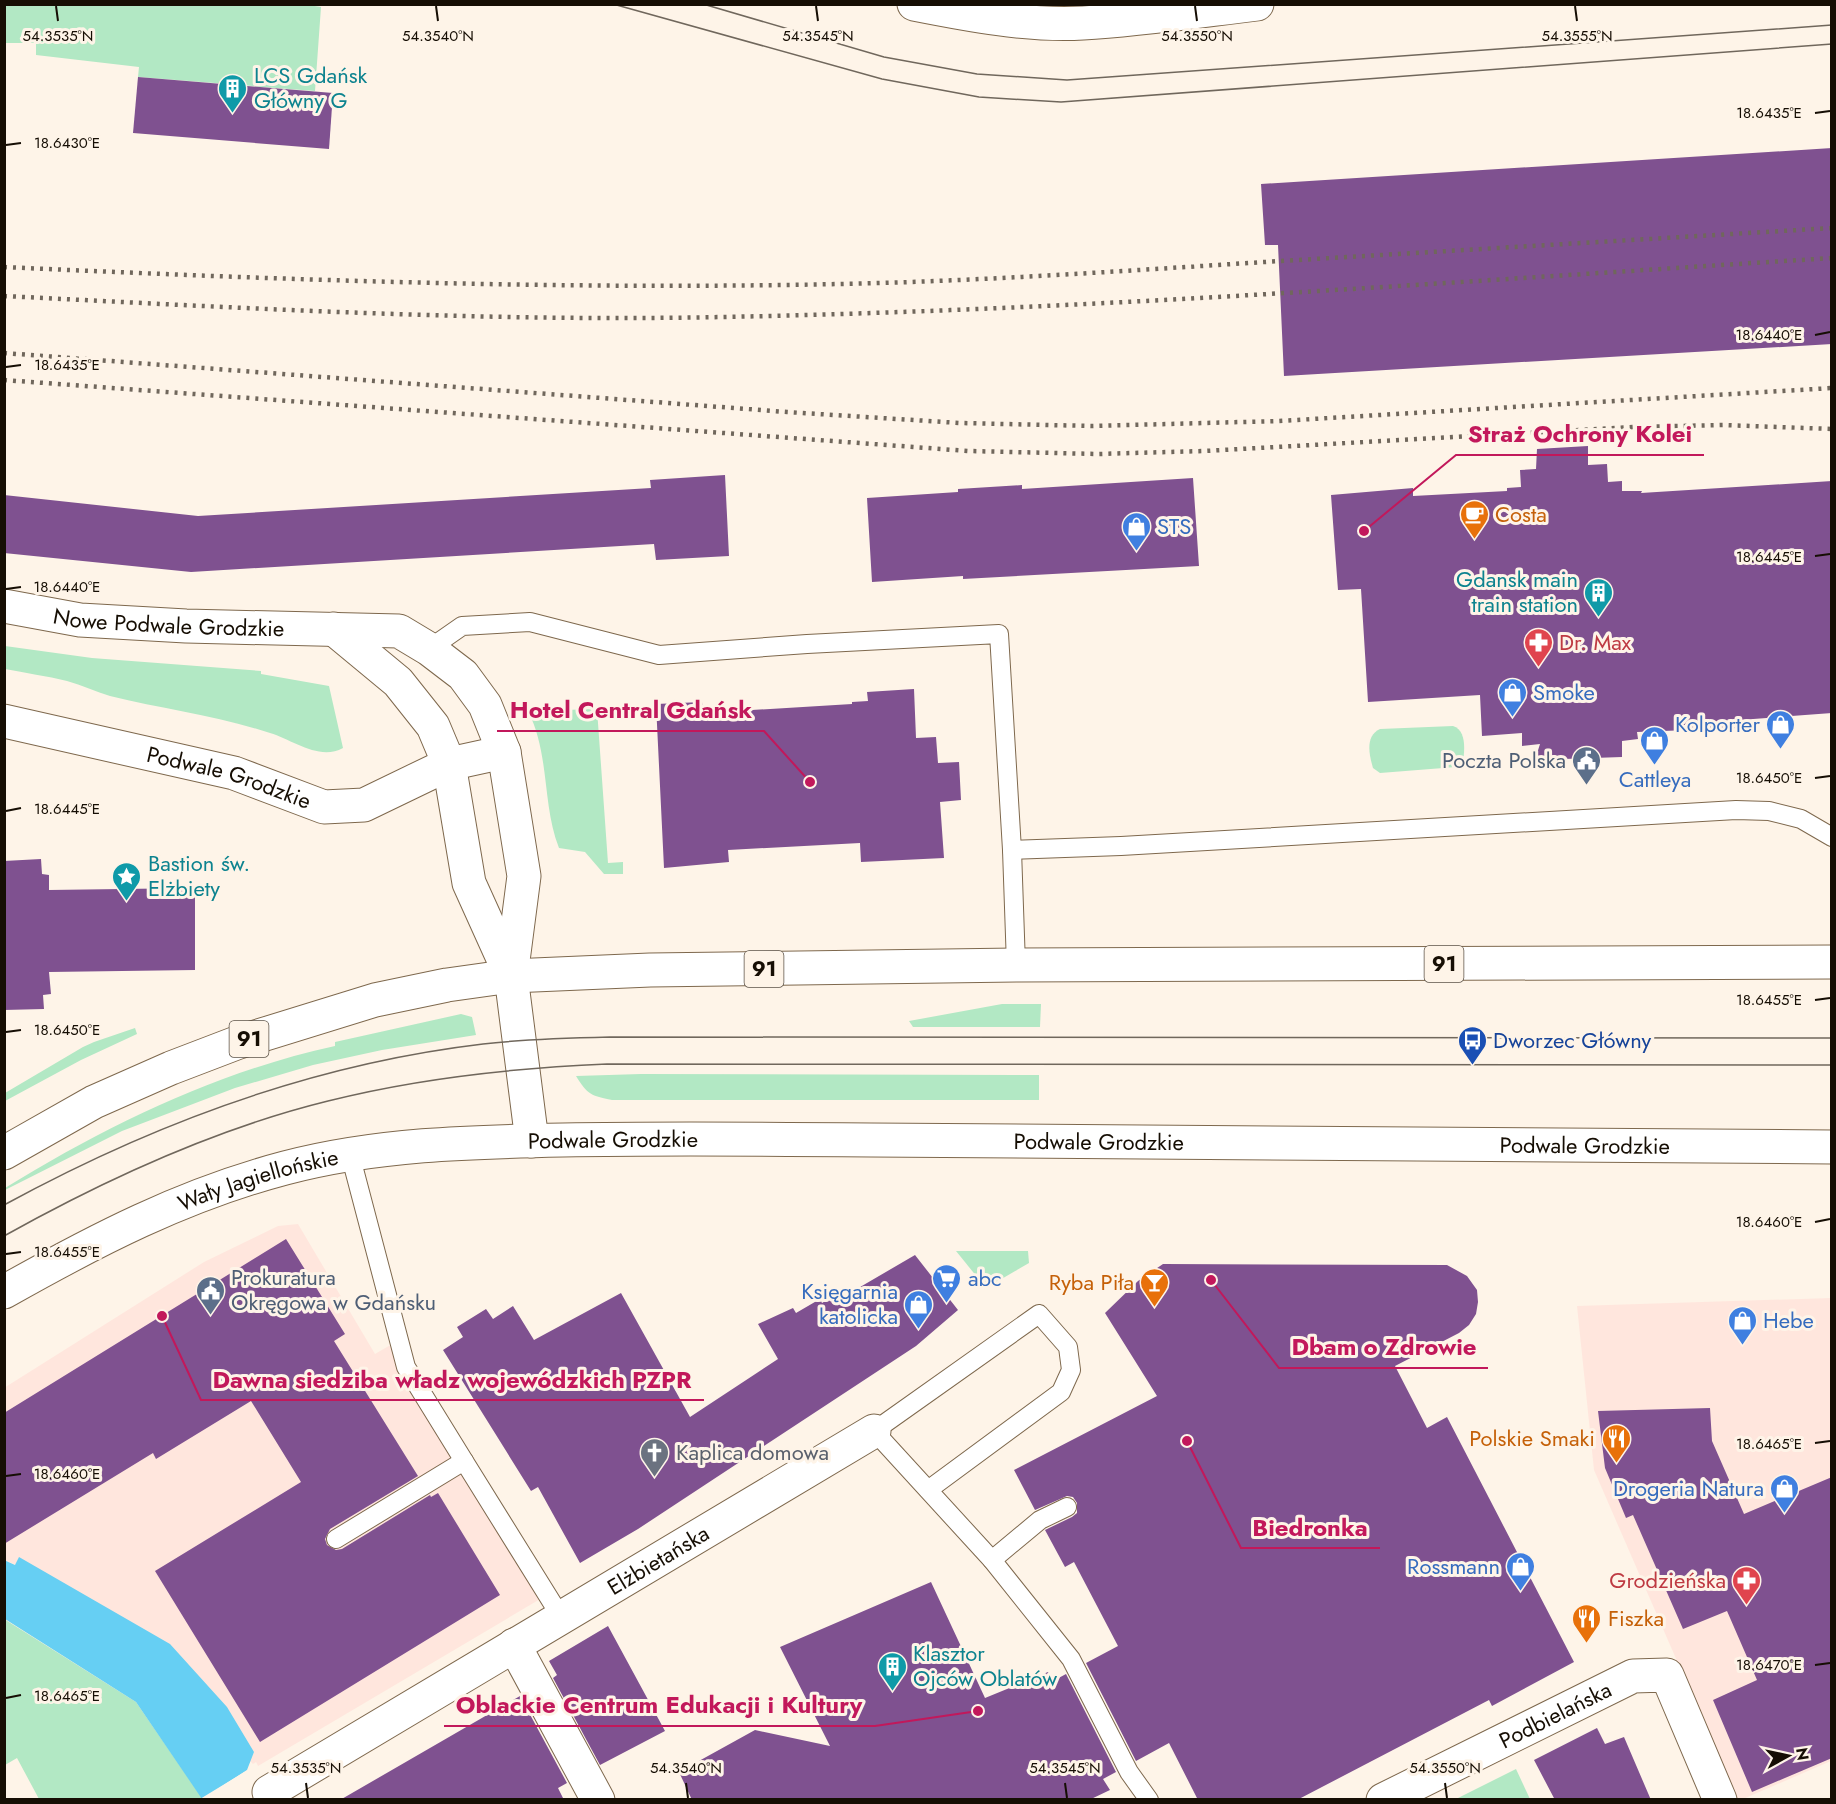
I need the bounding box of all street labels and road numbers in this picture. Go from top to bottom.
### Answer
street label: Nowe Podwale Grodzkie [50,599,285,644]
street label: Podwale Grodzkie [144,738,316,817]
road number: 91 [1424,946,1464,982]
road number: 91 [744,951,783,987]
road number: 91 [230,1021,268,1057]
street label: Podwale Grodzkie [527,1123,698,1157]
street label: Podwale Grodzkie [1014,1125,1184,1158]
street label: Podwale Grodzkie [1499,1129,1670,1162]
street label: Wały Jagiellońskie [173,1141,341,1219]
street label: Elżbietańska [601,1517,715,1603]
street label: Podbielańska [1493,1673,1617,1756]

